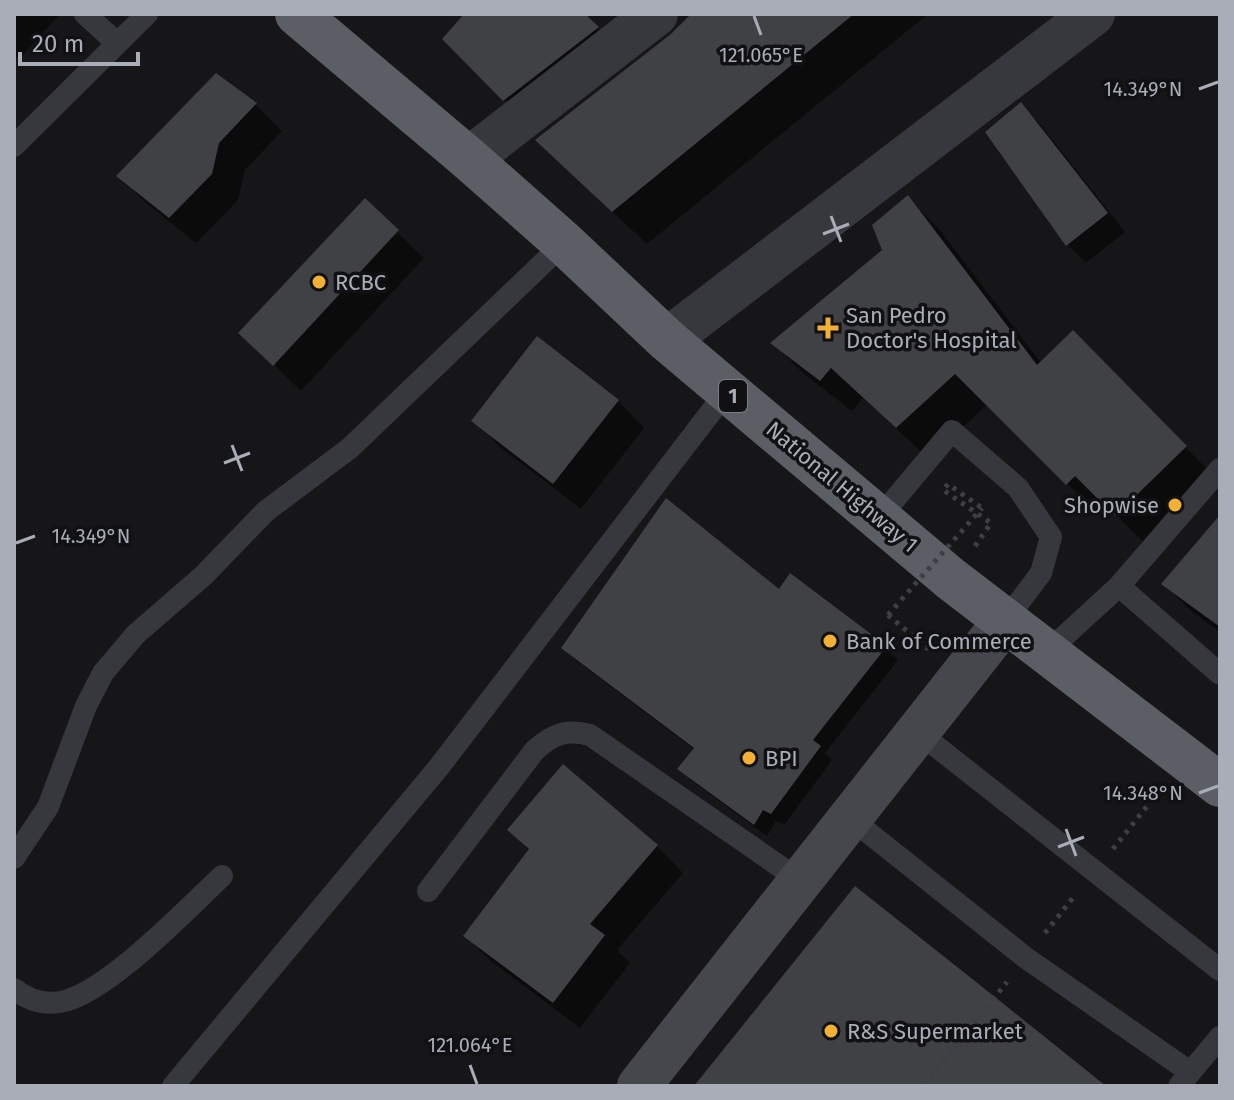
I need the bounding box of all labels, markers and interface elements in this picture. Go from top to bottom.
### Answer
scale bar [20,16,138,66]
text: 20 m [32,30,84,58]
text: 121.065°E [719,43,803,67]
text: 14.349°N [1103,77,1183,101]
place label: RCBC [335,269,386,296]
marker: RCBC [310,273,328,291]
place label: San Pedro Doctor's Hospital [846,302,1017,354]
marker: San Pedro Doctor's Hospital [817,317,839,339]
road number: 1 [719,380,747,412]
street label: National Highway 1 [761,416,923,558]
place label: Shopwise [1064,492,1159,519]
marker: Shopwise [1166,496,1184,514]
text: 14.349°N [51,524,131,548]
place label: Bank of Commerce [846,628,1032,655]
marker: Bank of Commerce [821,632,839,650]
place label: BPI [765,745,798,772]
marker: BPI [740,749,758,767]
text: 14.348°N [1103,781,1183,805]
place label: R&S Supermarket [847,1018,1023,1045]
marker: R&S Supermarket [822,1022,840,1040]
text: 121.064°E [428,1033,512,1057]

